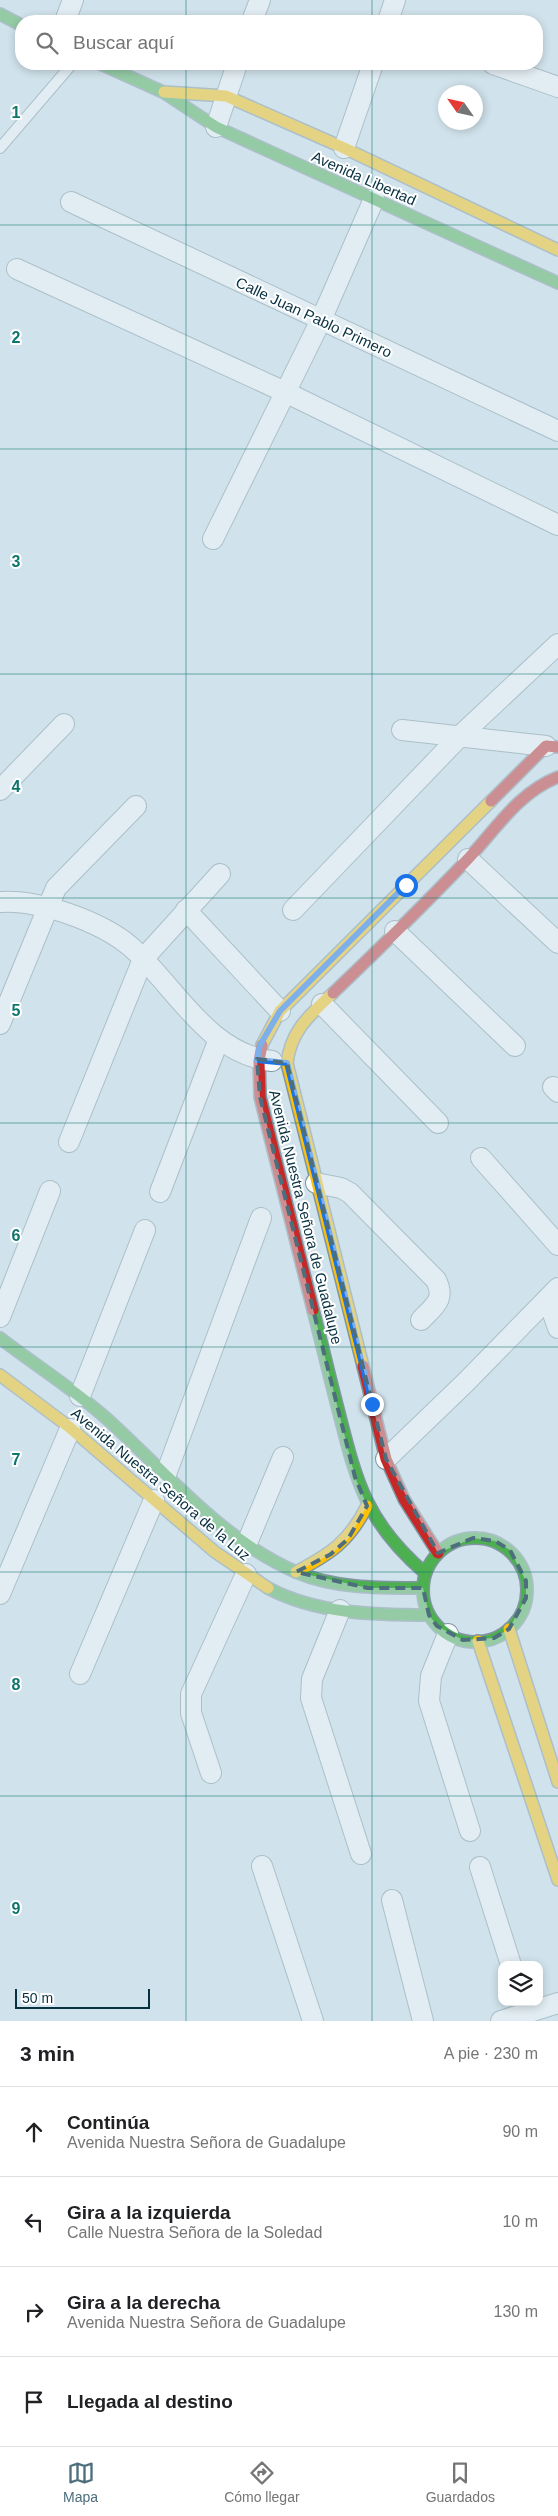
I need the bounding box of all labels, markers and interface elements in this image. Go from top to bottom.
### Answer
search box [15,15,543,70]
icon: search [33,29,61,57]
text: Buscar aquí [73,32,174,53]
north arrow [438,85,483,130]
text: 1 [12,104,21,121]
street label: Avenida Libertad [309,147,419,209]
street label: Calle Juan Pablo Primero [233,273,395,361]
text: 2 [12,329,21,346]
text: 3 [12,553,21,570]
text: 4 [12,778,21,795]
route start [395,874,418,897]
text: 5 [12,1002,21,1019]
street label: Avenida Nuestra Señora de Guadalupe [266,1088,346,1346]
text: 6 [12,1227,21,1244]
route end [361,1393,384,1416]
street label: Avenida Nuestra Señora de la Luz [68,1404,254,1564]
text: 7 [12,1451,21,1468]
text: 8 [12,1676,21,1693]
text: 9 [12,1900,21,1917]
map controls [498,1961,543,2006]
button: layers [498,1961,543,2006]
scale bar [15,1986,150,2009]
text: 50 m [22,1990,53,2006]
text: 3 min [20,2042,75,2065]
text: A pie · 230 m [444,2045,538,2062]
text: Continúa [67,2112,149,2133]
icon: ahead [20,2118,48,2146]
text: 90 m [502,2123,538,2140]
text: Avenida Nuestra Señora de Guadalupe [67,2134,346,2151]
text: Gira a la izquierda [67,2202,231,2223]
icon: left [20,2208,48,2236]
text: 10 m [502,2213,538,2230]
text: Calle Nuestra Señora de la Soledad [67,2224,322,2241]
text: Gira a la derecha [67,2292,220,2313]
icon: right [20,2298,48,2326]
text: 130 m [494,2303,538,2320]
text: Avenida Nuestra Señora de Guadalupe [67,2314,346,2331]
icon: arrive [20,2388,48,2416]
text: Llegada al destino [67,2391,233,2412]
tab: Mapa [63,2459,98,2505]
tab: Cómo llegar [224,2459,300,2505]
tab: Guardados [426,2459,495,2505]

